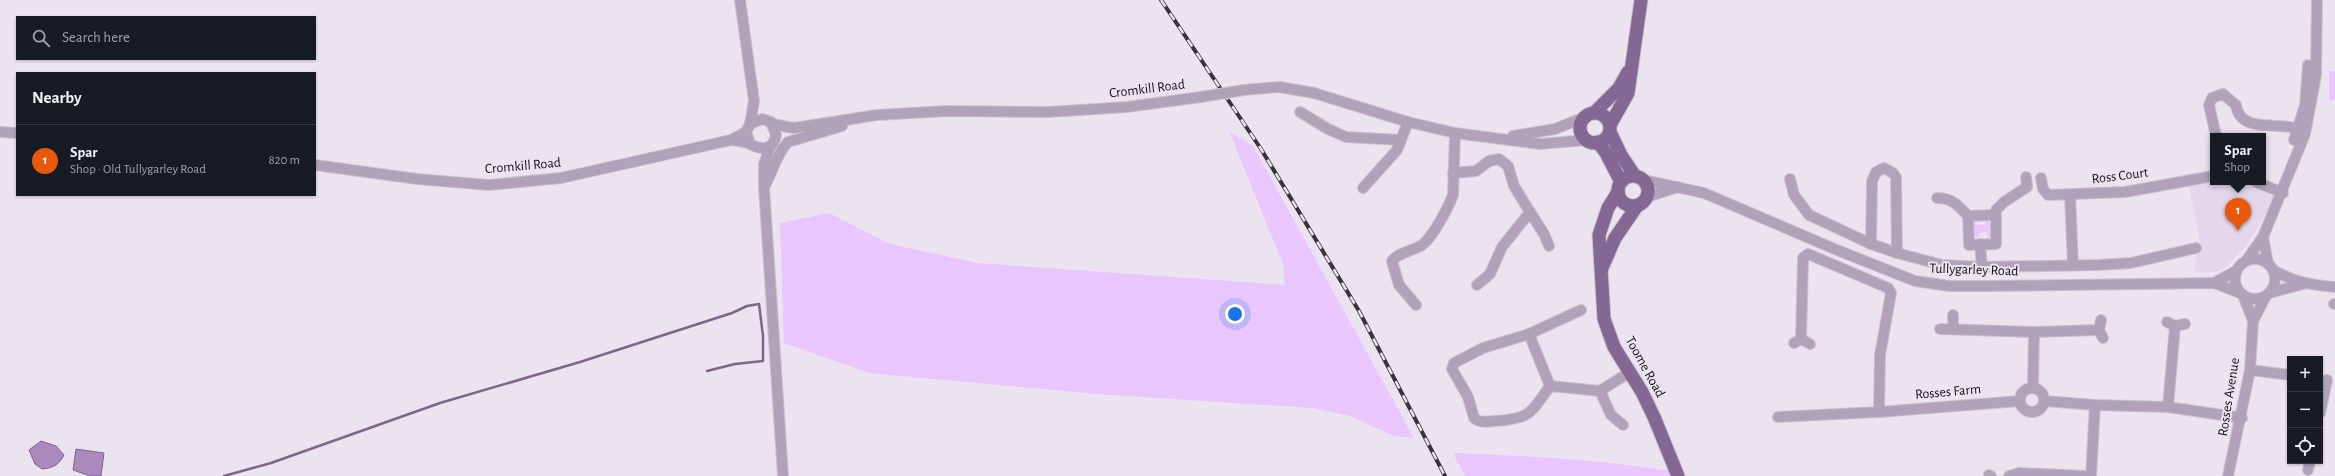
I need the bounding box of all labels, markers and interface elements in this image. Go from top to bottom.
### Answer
search box [16,16,316,60]
icon: search [30,27,52,49]
text: Search here [62,30,130,45]
street label: Cromkill Road [1108,77,1186,101]
text: Nearby [32,89,82,106]
popup [2210,133,2266,185]
text: Spar [2224,143,2252,158]
text: Spar [70,145,98,160]
text: 1 [43,154,47,167]
text: 820 m [269,154,300,167]
street label: Cromkill Road [484,156,562,176]
text: Shop [2224,161,2250,174]
text: Shop · Old Tullygarley Road [70,163,206,176]
street label: Ross Court [2091,166,2150,186]
pin: 1 [2225,198,2251,231]
street label: Tullygarley Road [1929,261,2019,279]
your location [1225,304,1245,324]
street label: Toome Road [1623,334,1667,400]
map controls [2287,356,2323,464]
button: + [2287,356,2323,392]
street label: Rosses Avenue [2216,357,2242,437]
street label: Rosses Farm [1914,382,1982,402]
button: − [2287,392,2323,428]
button: locate [2287,428,2323,464]

